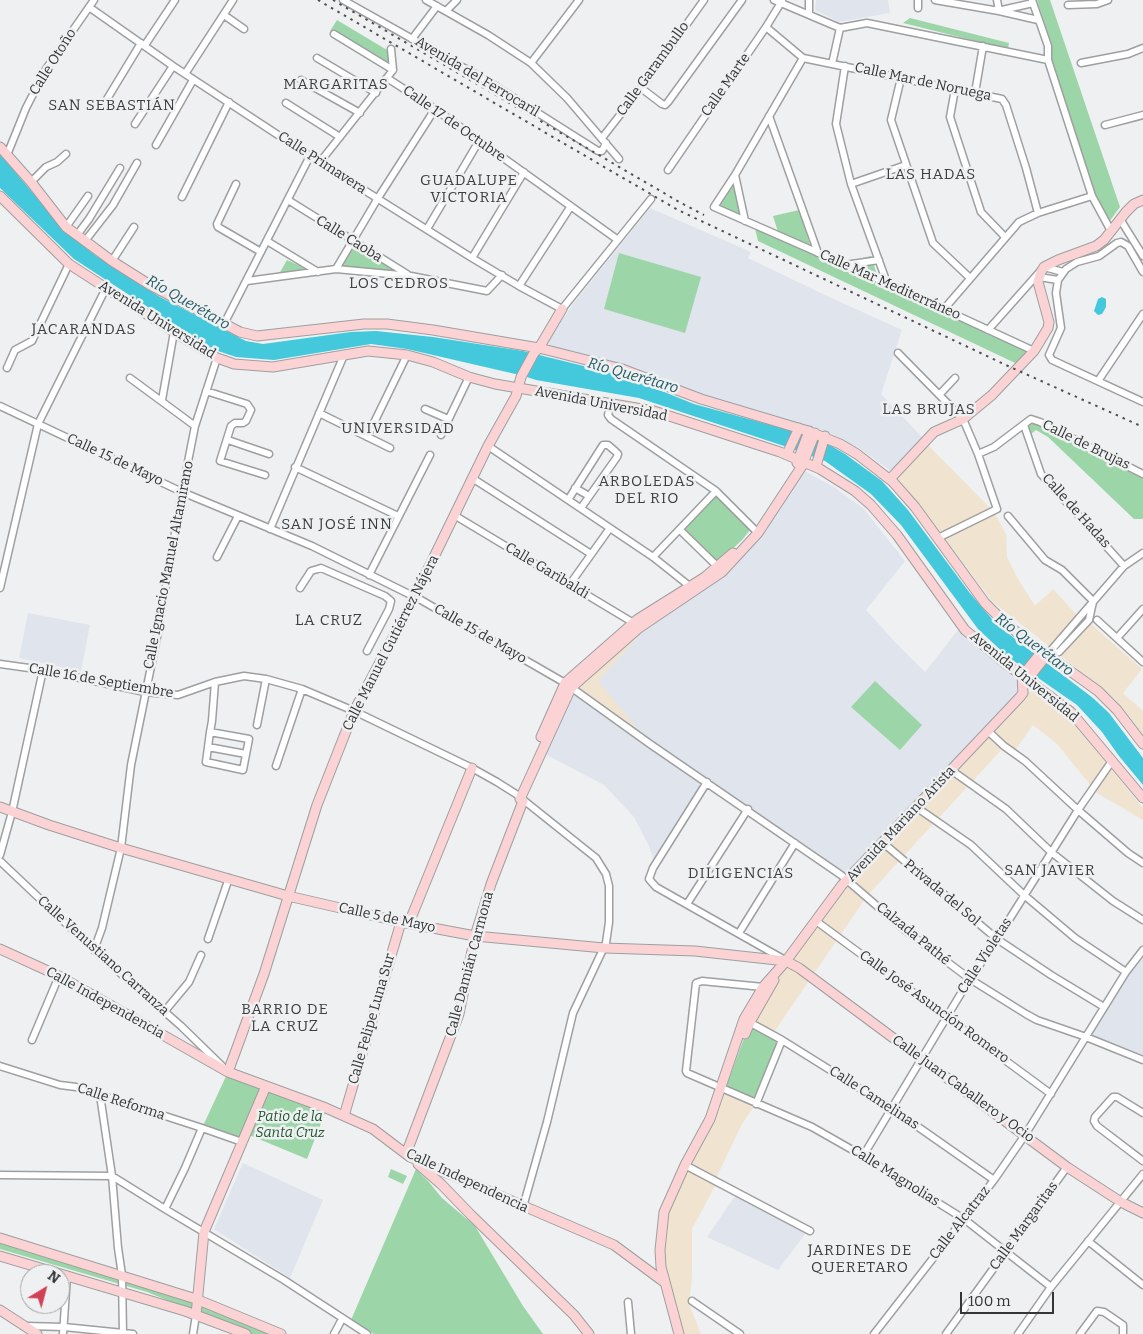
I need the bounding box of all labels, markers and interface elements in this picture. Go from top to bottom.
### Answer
street label: Calle Garambullo [613,19,693,119]
street label: Calle Otoño [26,26,80,98]
street label: Avenida del Ferrocaril [412,33,542,121]
street label: Calle Marte [698,50,754,120]
street label: Calle Mar de Noruega [853,59,993,105]
district label: MARGARITAS [282,76,390,94]
street label: Calle 17 de Octubre [399,82,509,166]
district label: SAN SEBASTIÁN [47,97,177,115]
street label: Calle Primavera [275,128,369,198]
district label: LAS HADAS [885,166,977,184]
district label: GUADALUPE VICTORIA [419,172,519,207]
street label: Calle Caoba [313,212,385,266]
street label: Calle Mar Mediterráneo [817,246,963,324]
water label: Río Querétaro [143,272,233,334]
district label: LOS CEDROS [348,275,450,293]
street label: Avenida Universidad [95,277,219,363]
district label: JACARANDAS [30,321,138,339]
water label: Río Querétaro [586,354,680,398]
street label: Avenida Universidad [533,383,669,425]
district label: LAS BRUJAS [881,401,977,419]
street label: Calle de Brujas [1039,417,1133,473]
district label: UNIVERSIDAD [340,420,456,438]
street label: Calle 15 de Mayo [64,430,166,490]
street label: Calle Ignacio Manuel Altamirano [141,459,197,671]
street label: Calle de Hadas [1038,470,1114,552]
district label: ARBOLEDAS DEL RIO [597,473,697,508]
district label: SAN JOSÉ INN [280,516,394,534]
street label: Calle Garibaldi [502,539,592,603]
street label: Calle Manuel Gutiérrez Nájera [339,552,443,734]
street label: Calle 15 de Mayo [431,601,529,667]
water label: Río Querétaro [991,610,1077,680]
district label: LA CRUZ [294,612,364,630]
street label: Avenida Universidad [966,628,1082,726]
street label: Calle 16 de Septiembre [27,660,175,702]
street label: Avenida Mariano Arista [843,763,959,885]
street label: Privada del Sol [900,856,984,930]
district label: SAN JAVIER [1003,862,1097,880]
district label: DILIGENCIAS [686,865,796,883]
street label: Calle Damián Carmona [443,890,497,1038]
street label: Calle Venustiano Carranza [34,893,172,1019]
street label: Calzada Pathé [873,899,953,969]
street label: Calle 5 de Mayo [337,900,437,936]
street label: Calle Violetas [954,915,1016,997]
street label: Calle José Asunción Romero [856,947,1012,1067]
street label: Calle Felipe Luna Sur [345,952,399,1086]
street label: Calle Independencia [43,963,167,1043]
district label: BARRIO DE LA CRUZ [240,1001,330,1036]
street label: Calle Juan Caballero y Ocio [889,1032,1037,1146]
street label: Calle Camelinas [826,1063,922,1133]
street label: Calle Reforma [75,1080,167,1124]
park label: Patio de la Santa Cruz [255,1109,325,1142]
street label: Calle Magnolias [847,1142,943,1210]
street label: Calle Independencia [403,1145,531,1217]
street label: Calle Margaritas [986,1178,1062,1274]
street label: Calle Alcatraz [926,1183,994,1263]
district label: JARDINES DE QUERETARO [806,1242,914,1277]
north arrow [20,1264,70,1314]
text: N [44,1267,63,1287]
scale bar [963,1282,1057,1314]
text: 100 m [968,1292,1011,1310]

